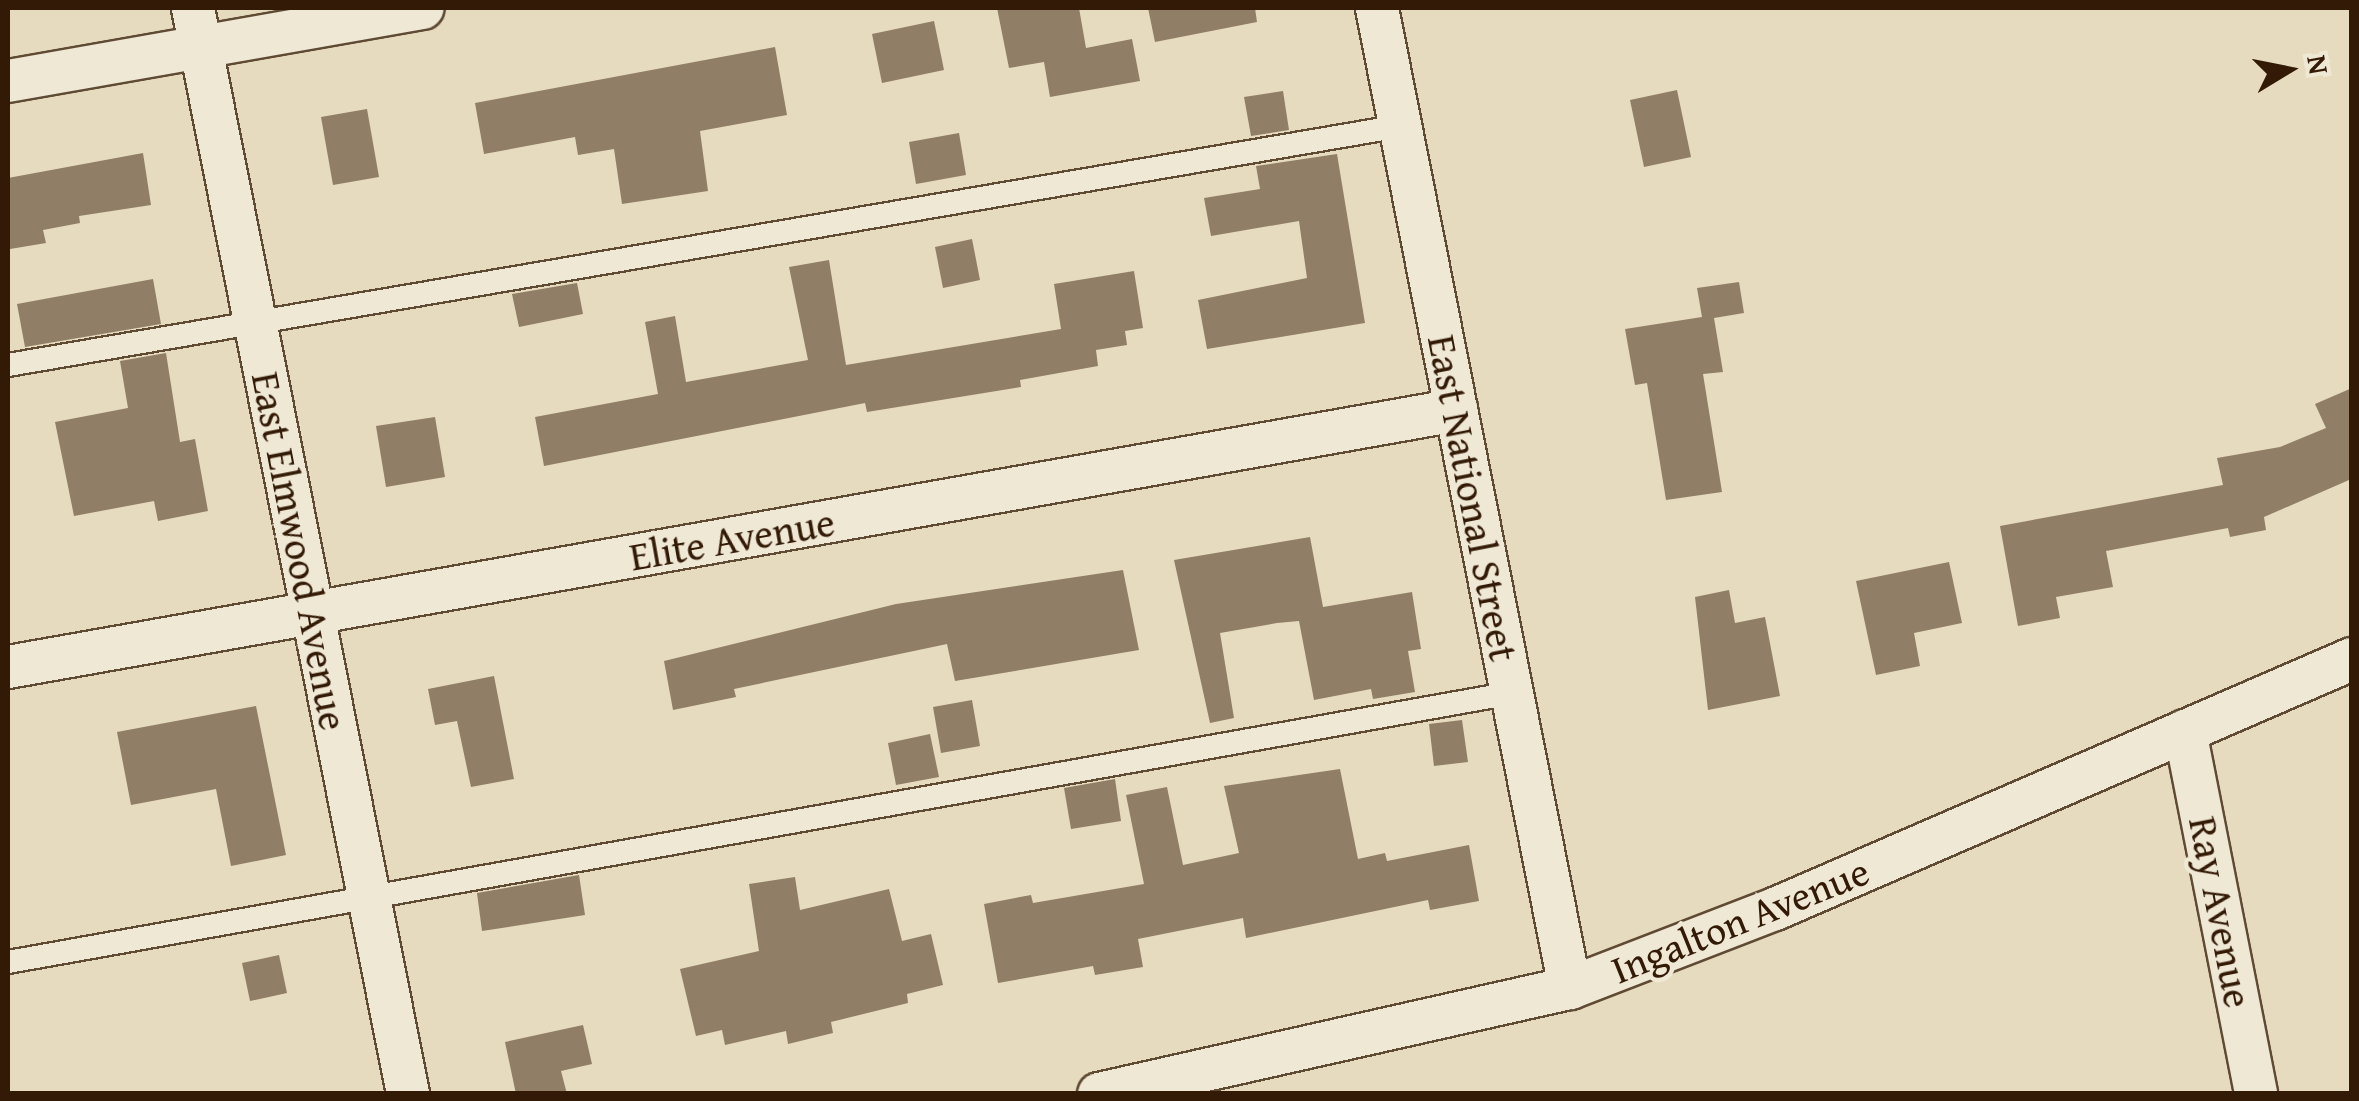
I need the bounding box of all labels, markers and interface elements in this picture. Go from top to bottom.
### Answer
north arrow [2239,20,2339,120]
text: N [2297,52,2341,77]
street label: East National Street [1418,331,1528,665]
street label: East Elmwood Avenue [242,368,358,734]
street label: Elite Avenue [626,497,838,581]
street label: Ray Avenue [2179,812,2263,1012]
street label: Ingalton Avenue [1604,847,1876,993]

